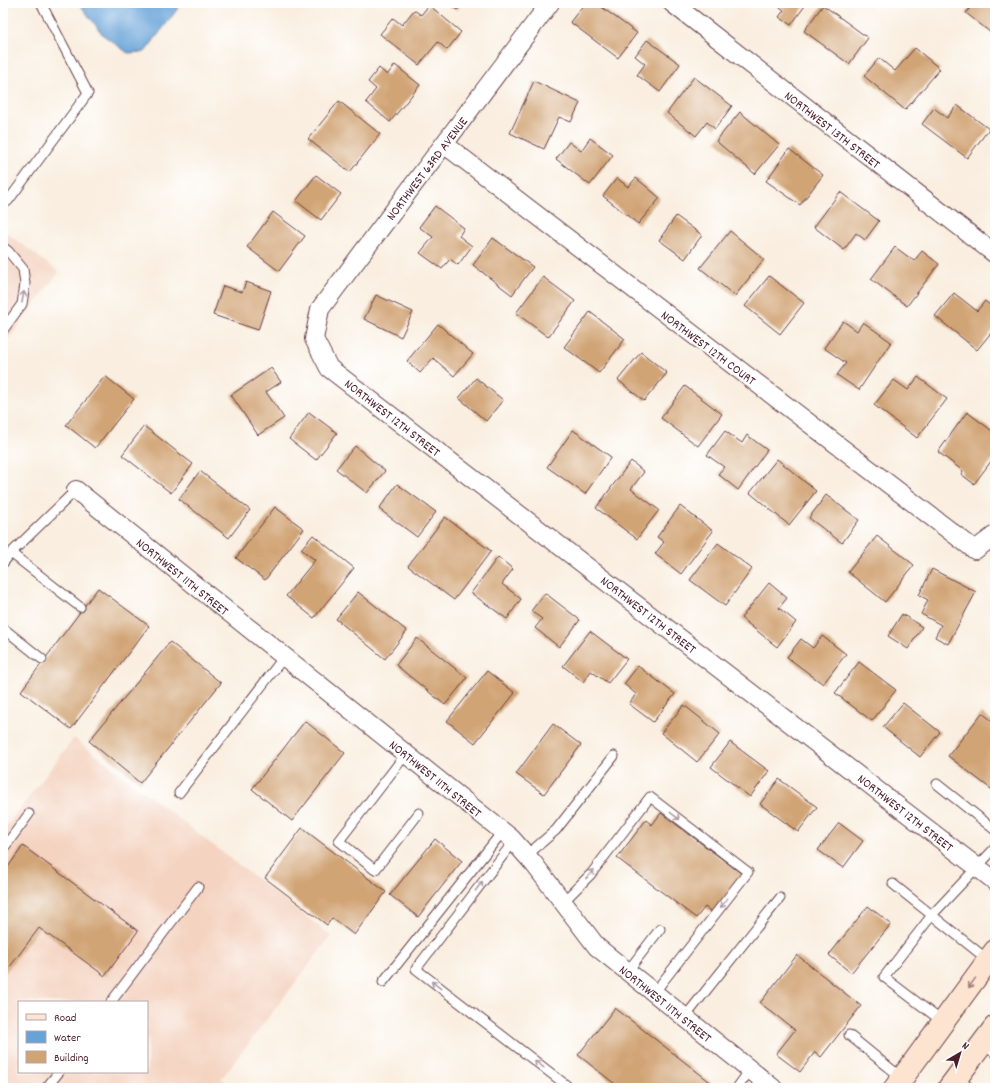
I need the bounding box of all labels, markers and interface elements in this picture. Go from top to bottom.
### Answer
street label: NORTHWEST 13TH STREET [779,87,883,174]
street label: NORTHWEST 63RD AVENUE [383,114,473,225]
one-way arrow [19,291,27,304]
street label: NORTHWEST 12TH COURT [656,307,759,391]
street label: NORTHWEST 12TH STREET [340,375,443,462]
street label: NORTHWEST 11TH STREET [131,535,232,621]
street label: NORTHWEST 12TH STREET [596,572,699,659]
street label: NORTHWEST 11TH STREET [384,737,485,823]
street label: NORTHWEST 12TH STREET [853,770,956,857]
one-way arrow [670,812,681,821]
one-way arrow [585,870,594,880]
one-way arrow [475,881,483,892]
one-way arrow [719,897,728,908]
street label: NORTHWEST 11TH STREET [614,962,715,1048]
one-way arrow [968,977,976,988]
one-way arrow [431,981,442,989]
legend [18,1001,148,1073]
text: Road [54,1010,76,1027]
text: Water [54,1030,81,1047]
north arrow [940,1033,980,1073]
text: N [958,1039,972,1055]
text: Building [54,1050,89,1067]
one-way arrow [534,1060,545,1068]

